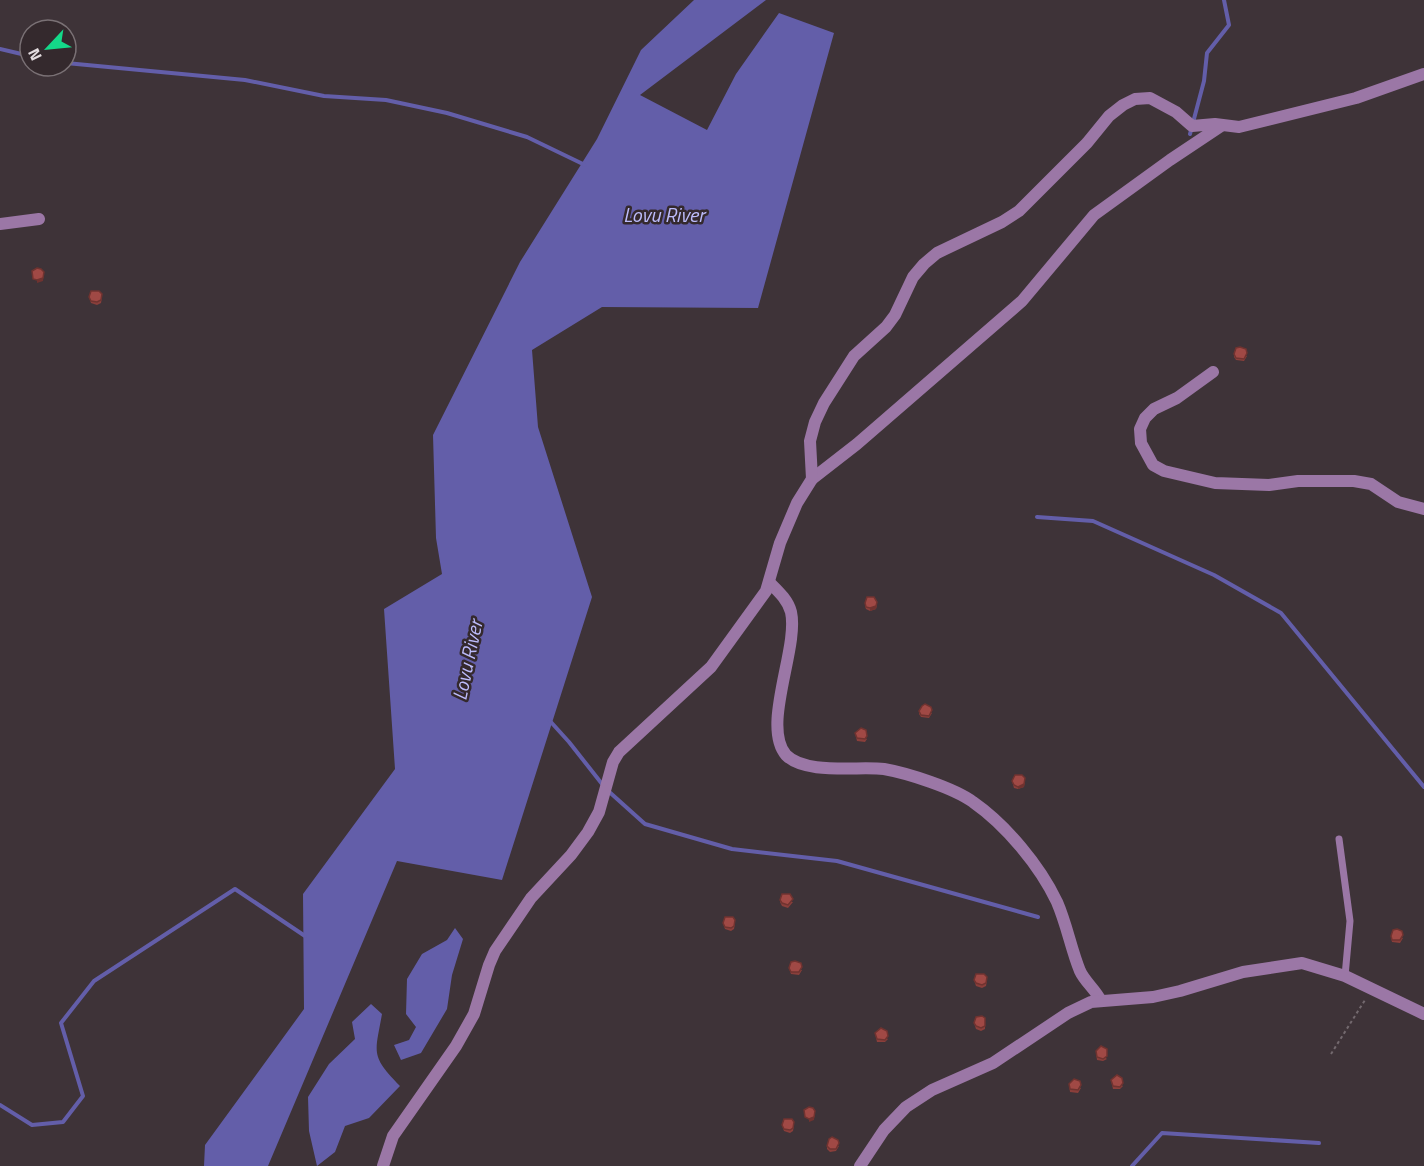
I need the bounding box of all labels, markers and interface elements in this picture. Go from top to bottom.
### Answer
north arrow [18,18,78,78]
text: N [21,44,48,65]
water label: Lovu River [623,199,707,230]
water label: Lovu River [443,614,491,703]

